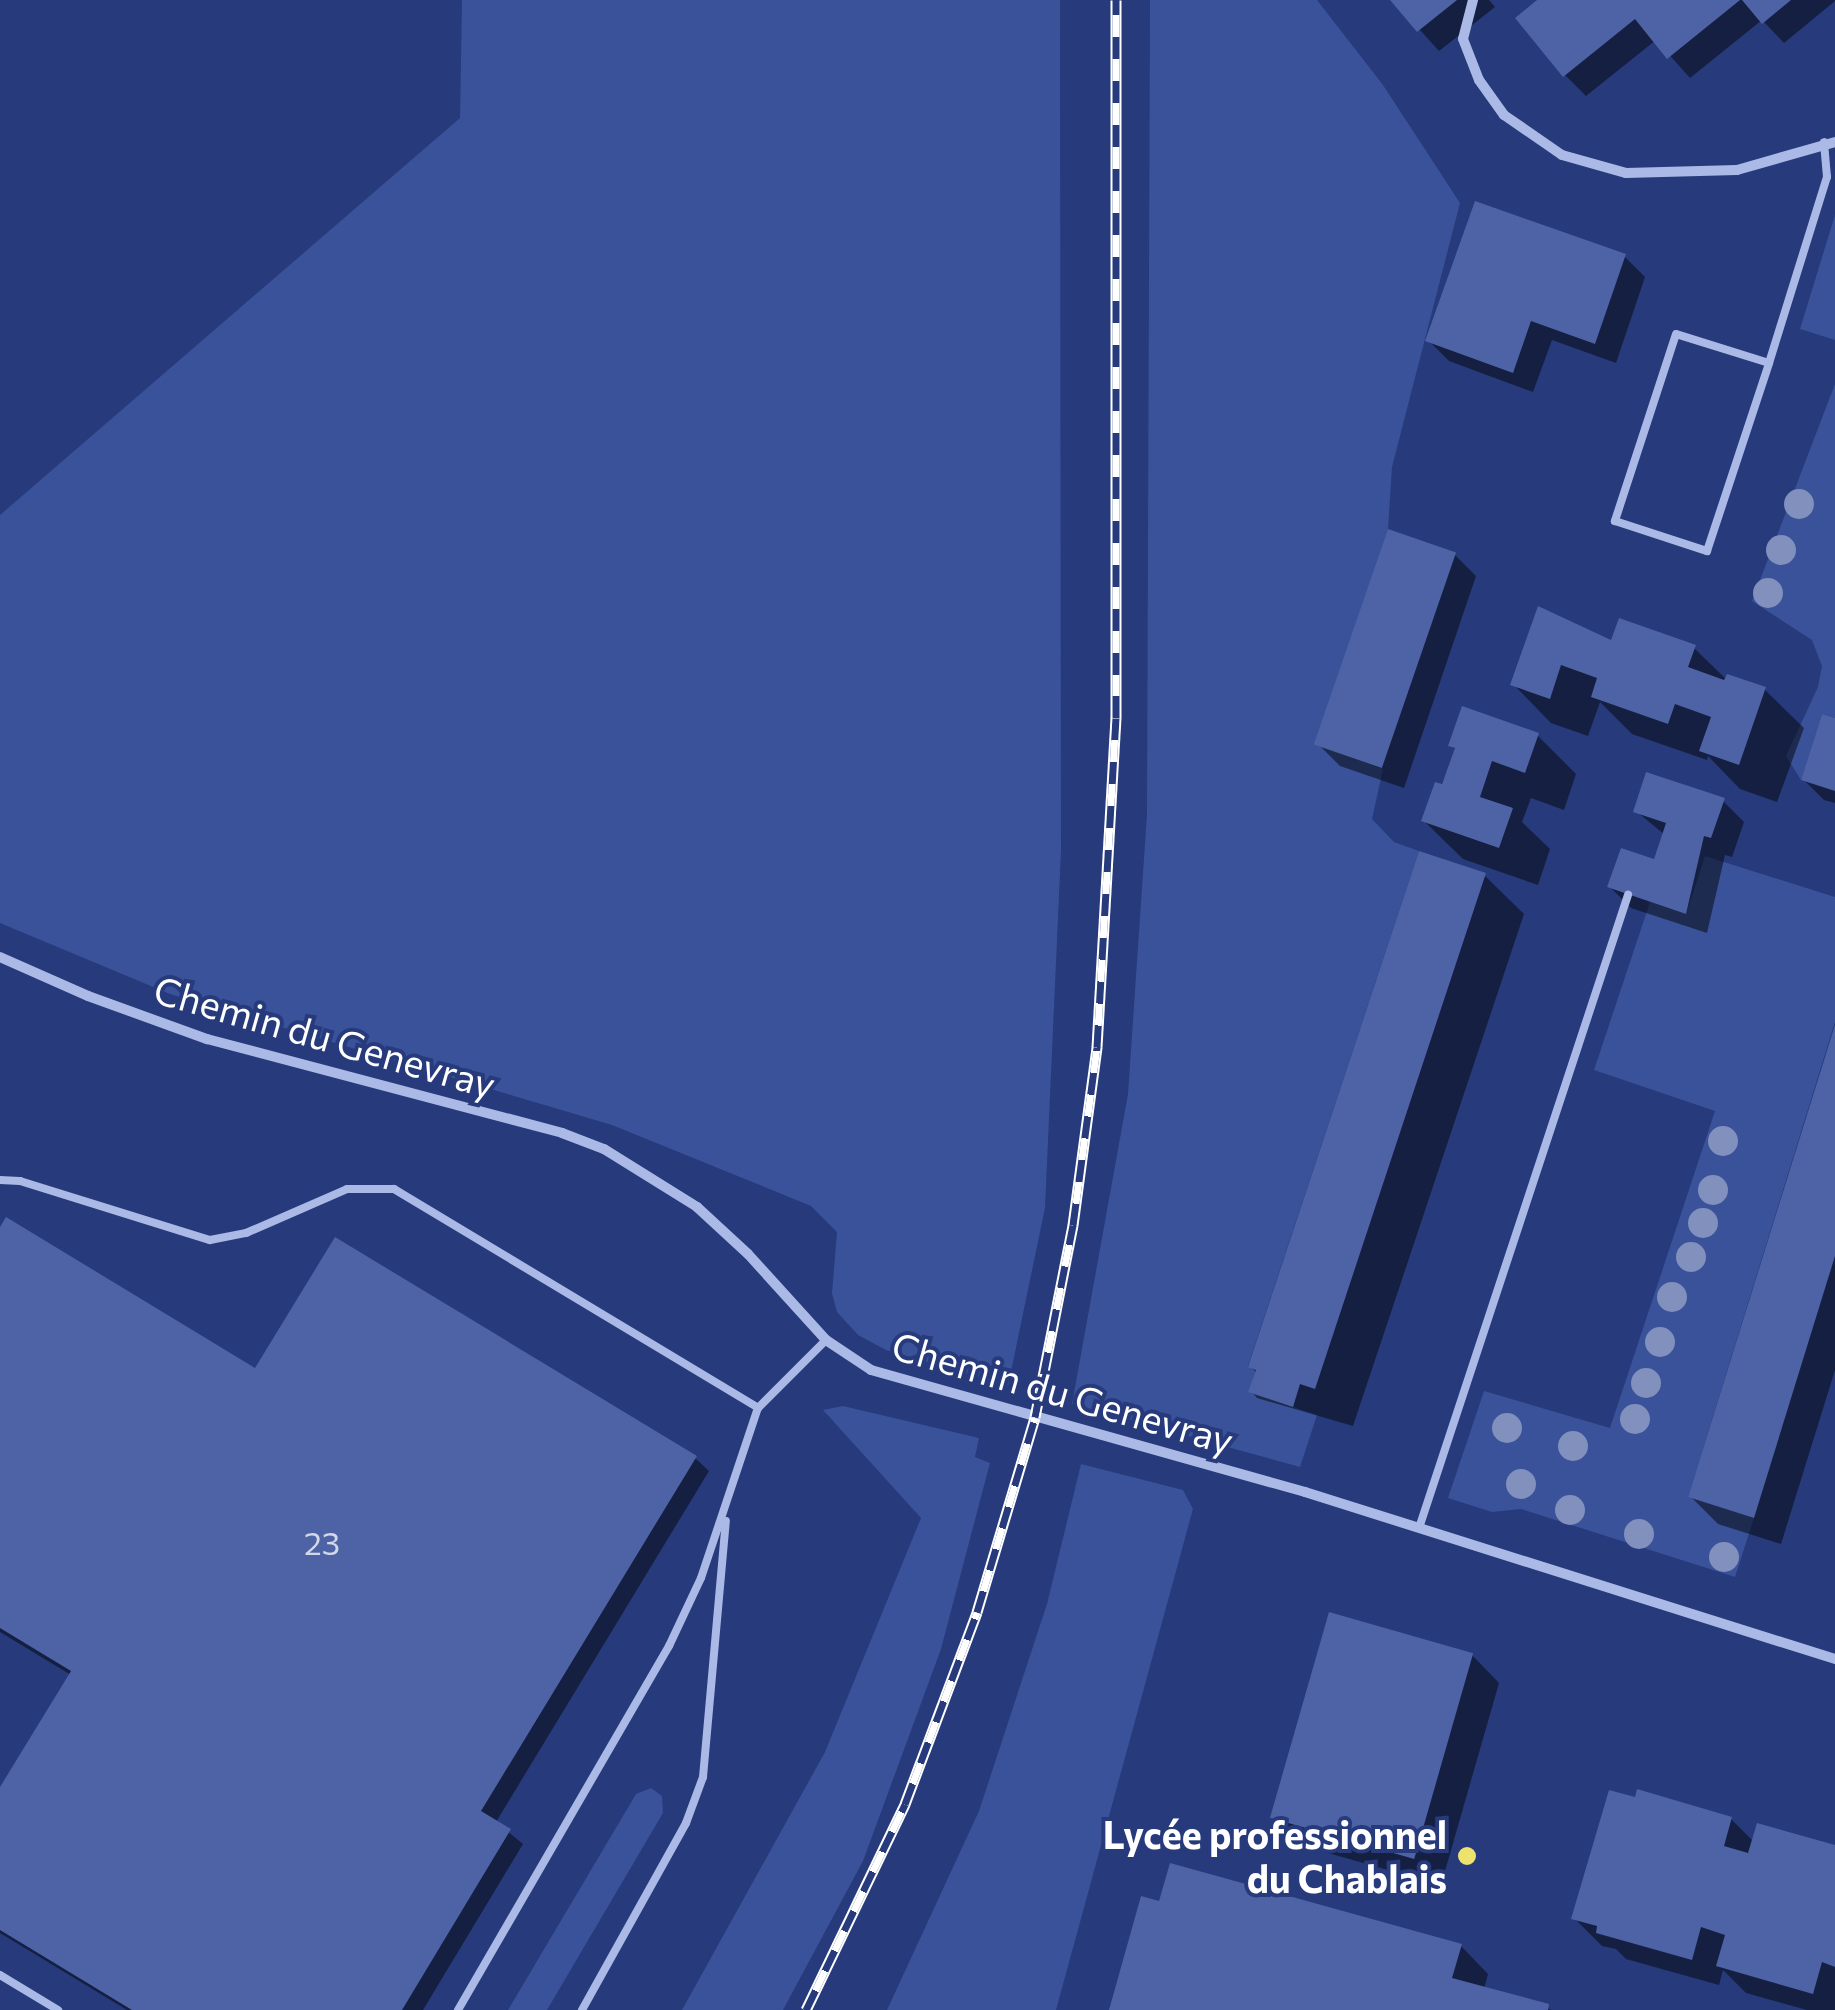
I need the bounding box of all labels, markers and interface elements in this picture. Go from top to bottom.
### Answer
street label: Chemin du Genevray [149,965,501,1107]
street label: Chemin du Genevray [887,1321,1239,1463]
house number: 23 [304,1523,340,1561]
place label: Lycée professionnel du Chablais [1103,1811,1447,1900]
marker: Lycée professionnel du Chablais [1456,1845,1478,1867]

